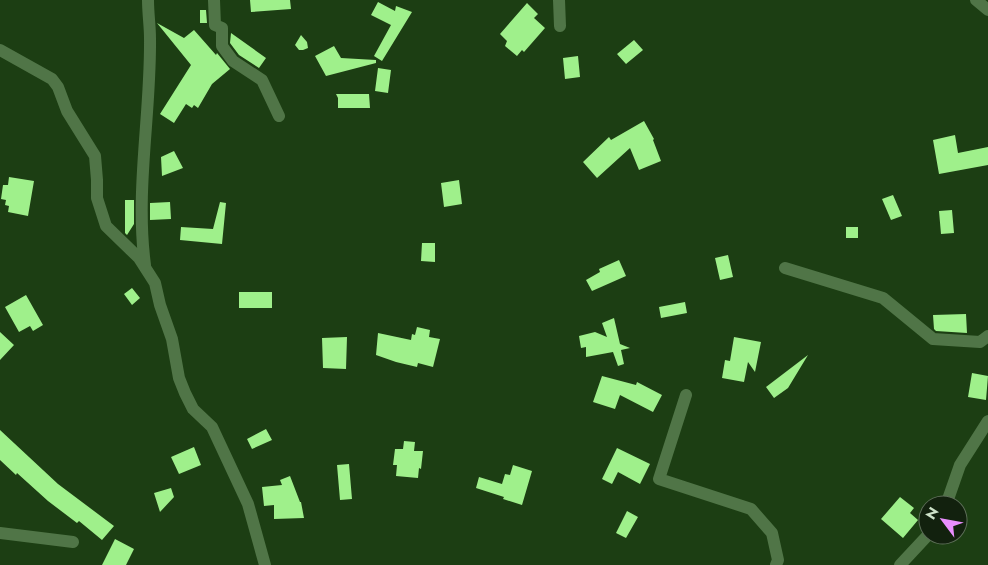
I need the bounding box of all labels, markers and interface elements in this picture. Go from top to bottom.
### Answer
north arrow [918,495,968,545]
text: N [921,503,943,523]

